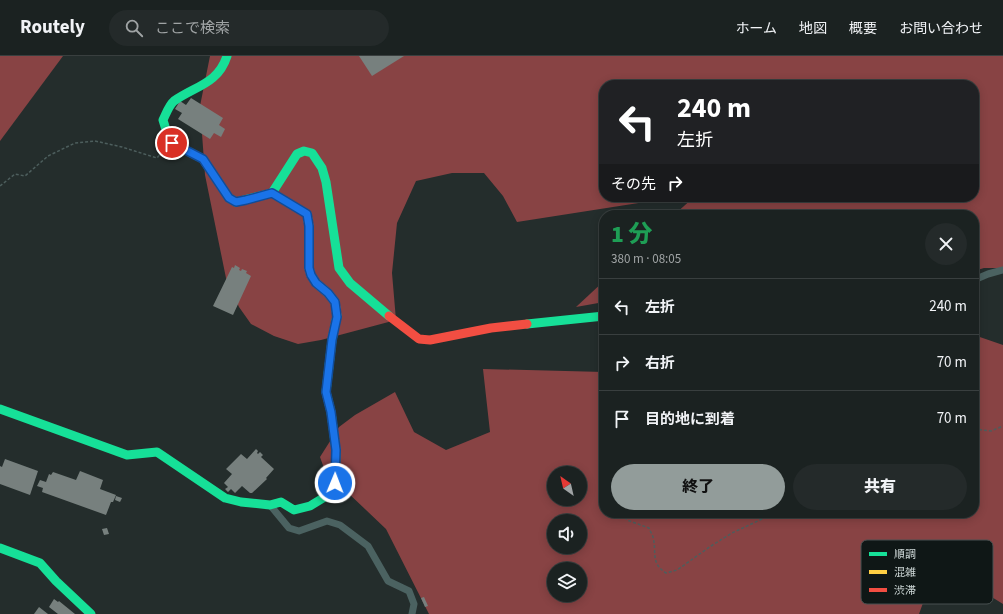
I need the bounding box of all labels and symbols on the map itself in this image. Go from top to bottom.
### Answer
pin [155,126,189,160]
position arrow [314,462,356,504]
north arrow [547,466,587,506]
legend [861,540,993,604]
text: 順調 [894,547,916,562]
text: 混雑 [894,565,916,580]
text: 渋滞 [894,583,916,598]

